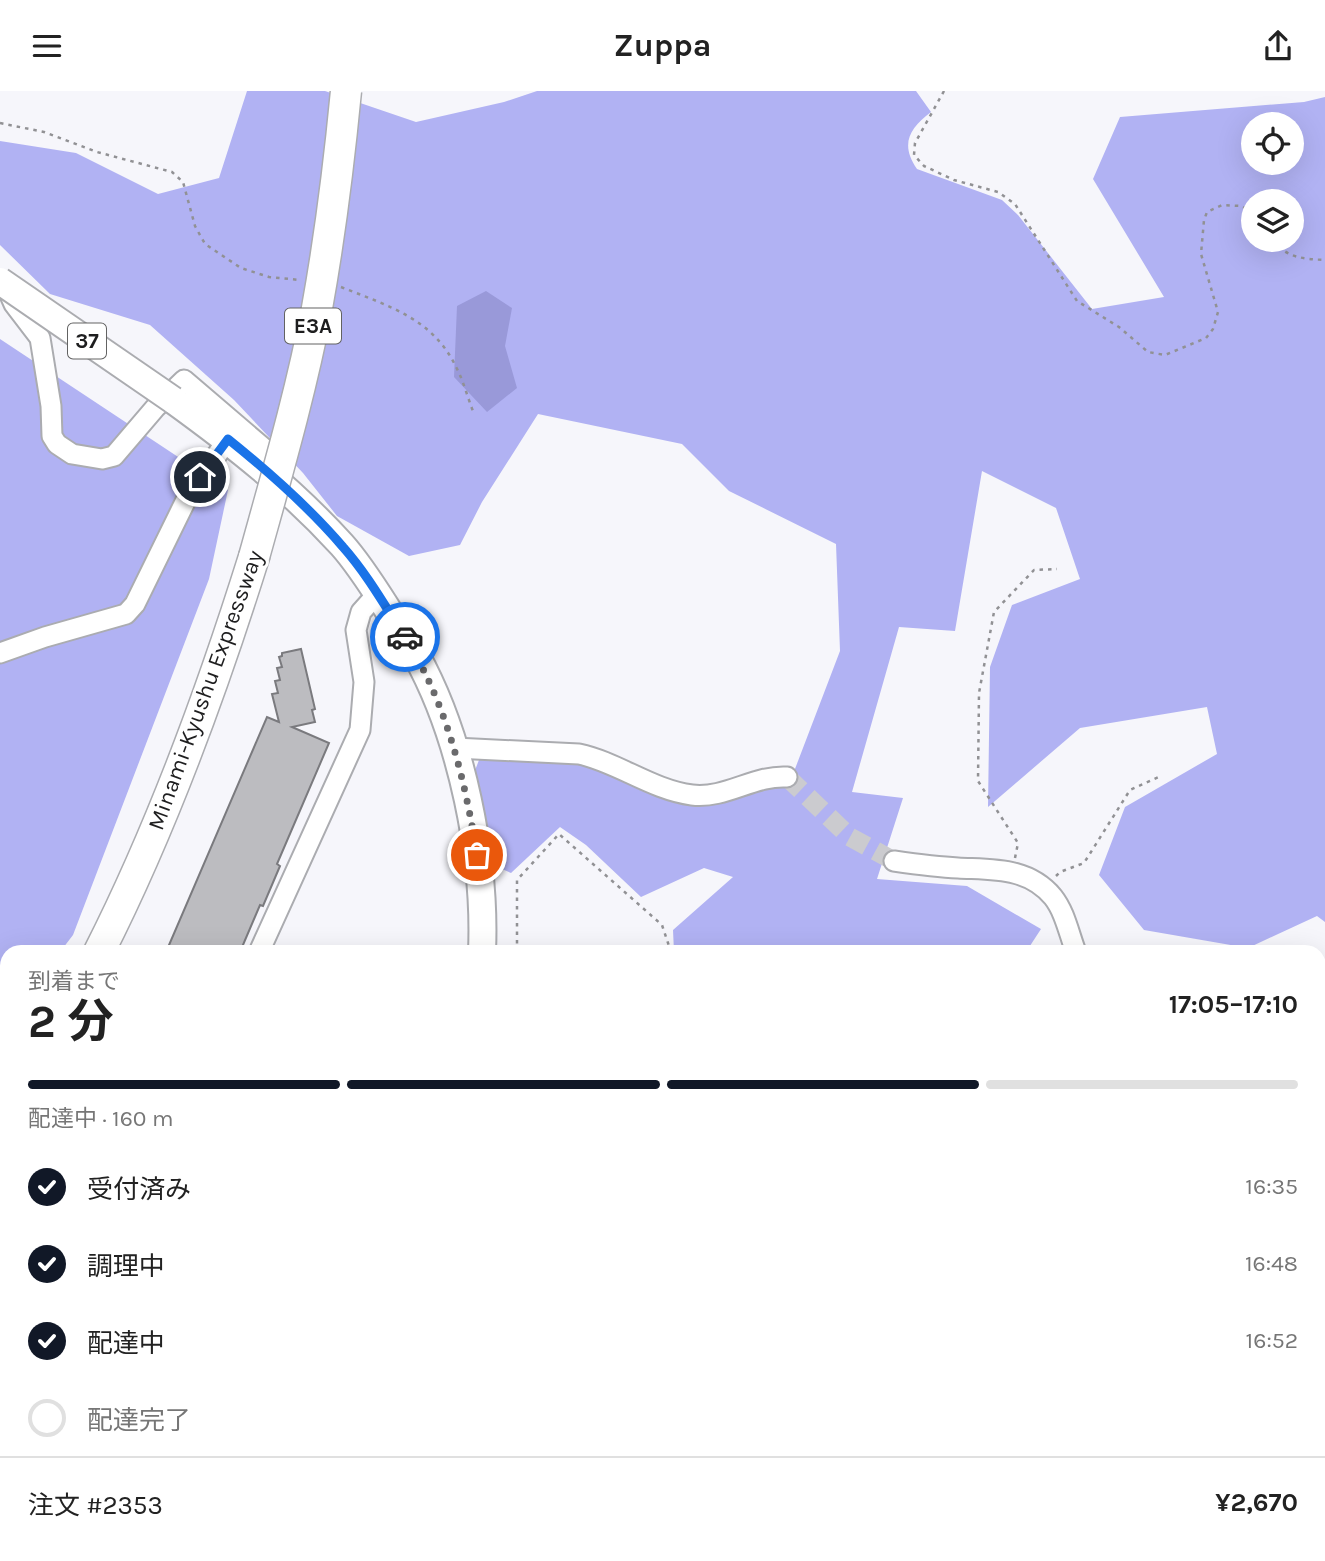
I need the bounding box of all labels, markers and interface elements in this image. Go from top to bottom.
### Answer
icon: menu [28,27,66,65]
text: Zuppa [614,27,711,64]
icon: share [1259,27,1297,65]
map controls [1241,112,1304,252]
button: locate [1241,112,1304,175]
button: layers [1241,189,1304,252]
road number: E3A [285,309,341,343]
road number: 37 [68,323,106,359]
pin [170,447,230,507]
icon: home [181,458,219,496]
street label: Minami-Kyushu Expressway [142,546,269,834]
courier [370,602,440,672]
icon: car [386,618,424,656]
pin [447,825,507,885]
icon: bag [458,836,496,874]
text: 到着まで [28,968,120,995]
text: 17:05–17:10 [1169,989,1298,1020]
text: 2 分 [28,995,113,1049]
text: 配達中 · 160 m [28,1105,173,1132]
icon: check [28,1168,66,1206]
text: 16:35 [1245,1173,1298,1200]
text: 受付済み [87,1174,191,1205]
icon: check [28,1245,66,1283]
text: 16:48 [1245,1250,1298,1277]
text: 調理中 [87,1251,165,1282]
icon: check [28,1322,66,1360]
text: 16:52 [1246,1327,1298,1354]
text: 配達中 [87,1328,165,1359]
text: 配達完了 [87,1405,191,1436]
text: ¥2,670 [1215,1487,1298,1518]
text: 注文 #2353 [28,1490,163,1521]

